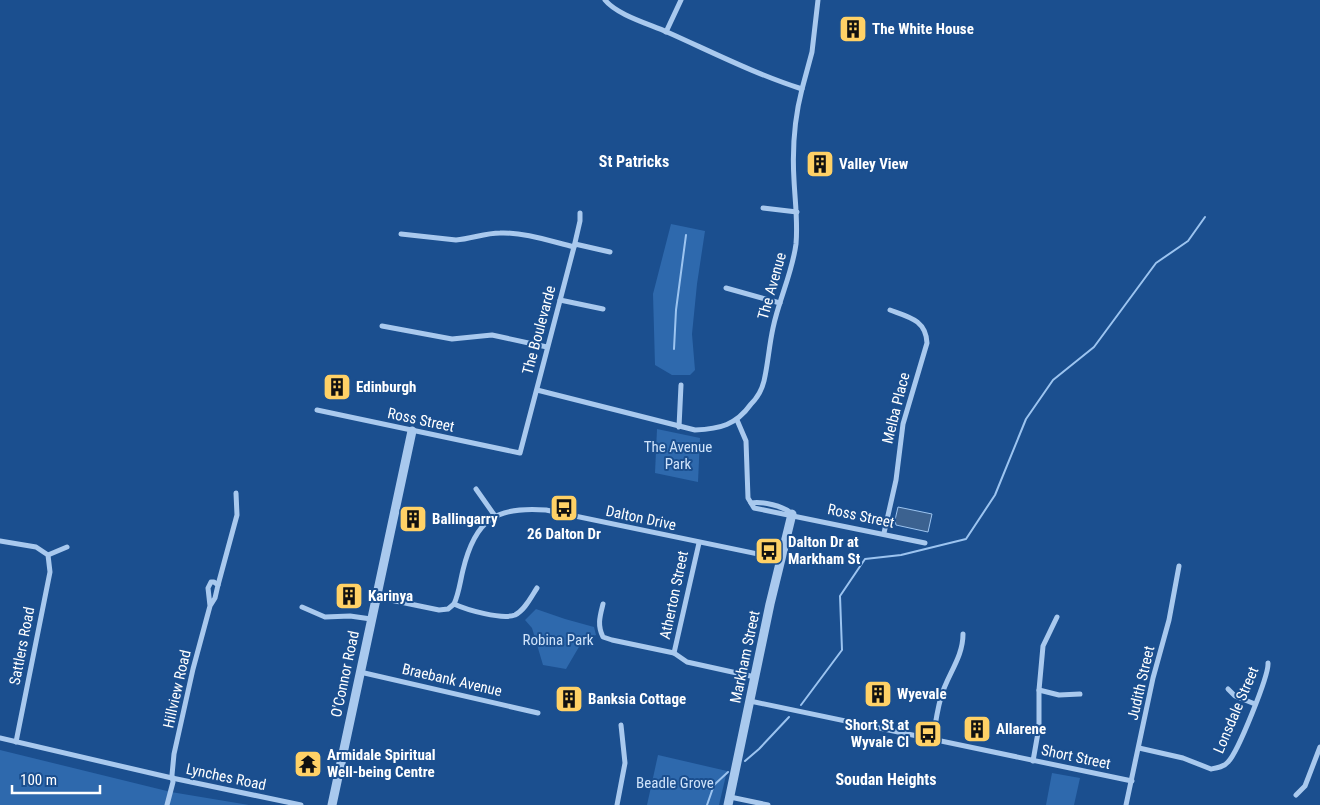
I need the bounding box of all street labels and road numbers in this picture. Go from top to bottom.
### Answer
street label: The Avenue [754,250,790,322]
street label: The Boulevarde [518,284,560,376]
street label: Melba Place [878,371,914,445]
street label: Ross Street [386,404,456,436]
street label: Ross Street [826,500,896,532]
street label: Dalton Drive [604,502,678,534]
street label: Atherton Street [656,549,692,641]
street label: Sattlers Road [6,605,38,687]
street label: Markham Street [726,609,764,705]
street label: O'Connor Road [327,629,363,719]
street label: Judith Street [1124,644,1158,722]
street label: Hillview Road [159,648,195,730]
street label: Braebank Avenue [400,660,504,700]
street label: Lonsdale Street [1210,664,1262,756]
street label: Short Street [1040,741,1112,773]
street label: Lynches Road [184,760,268,794]

